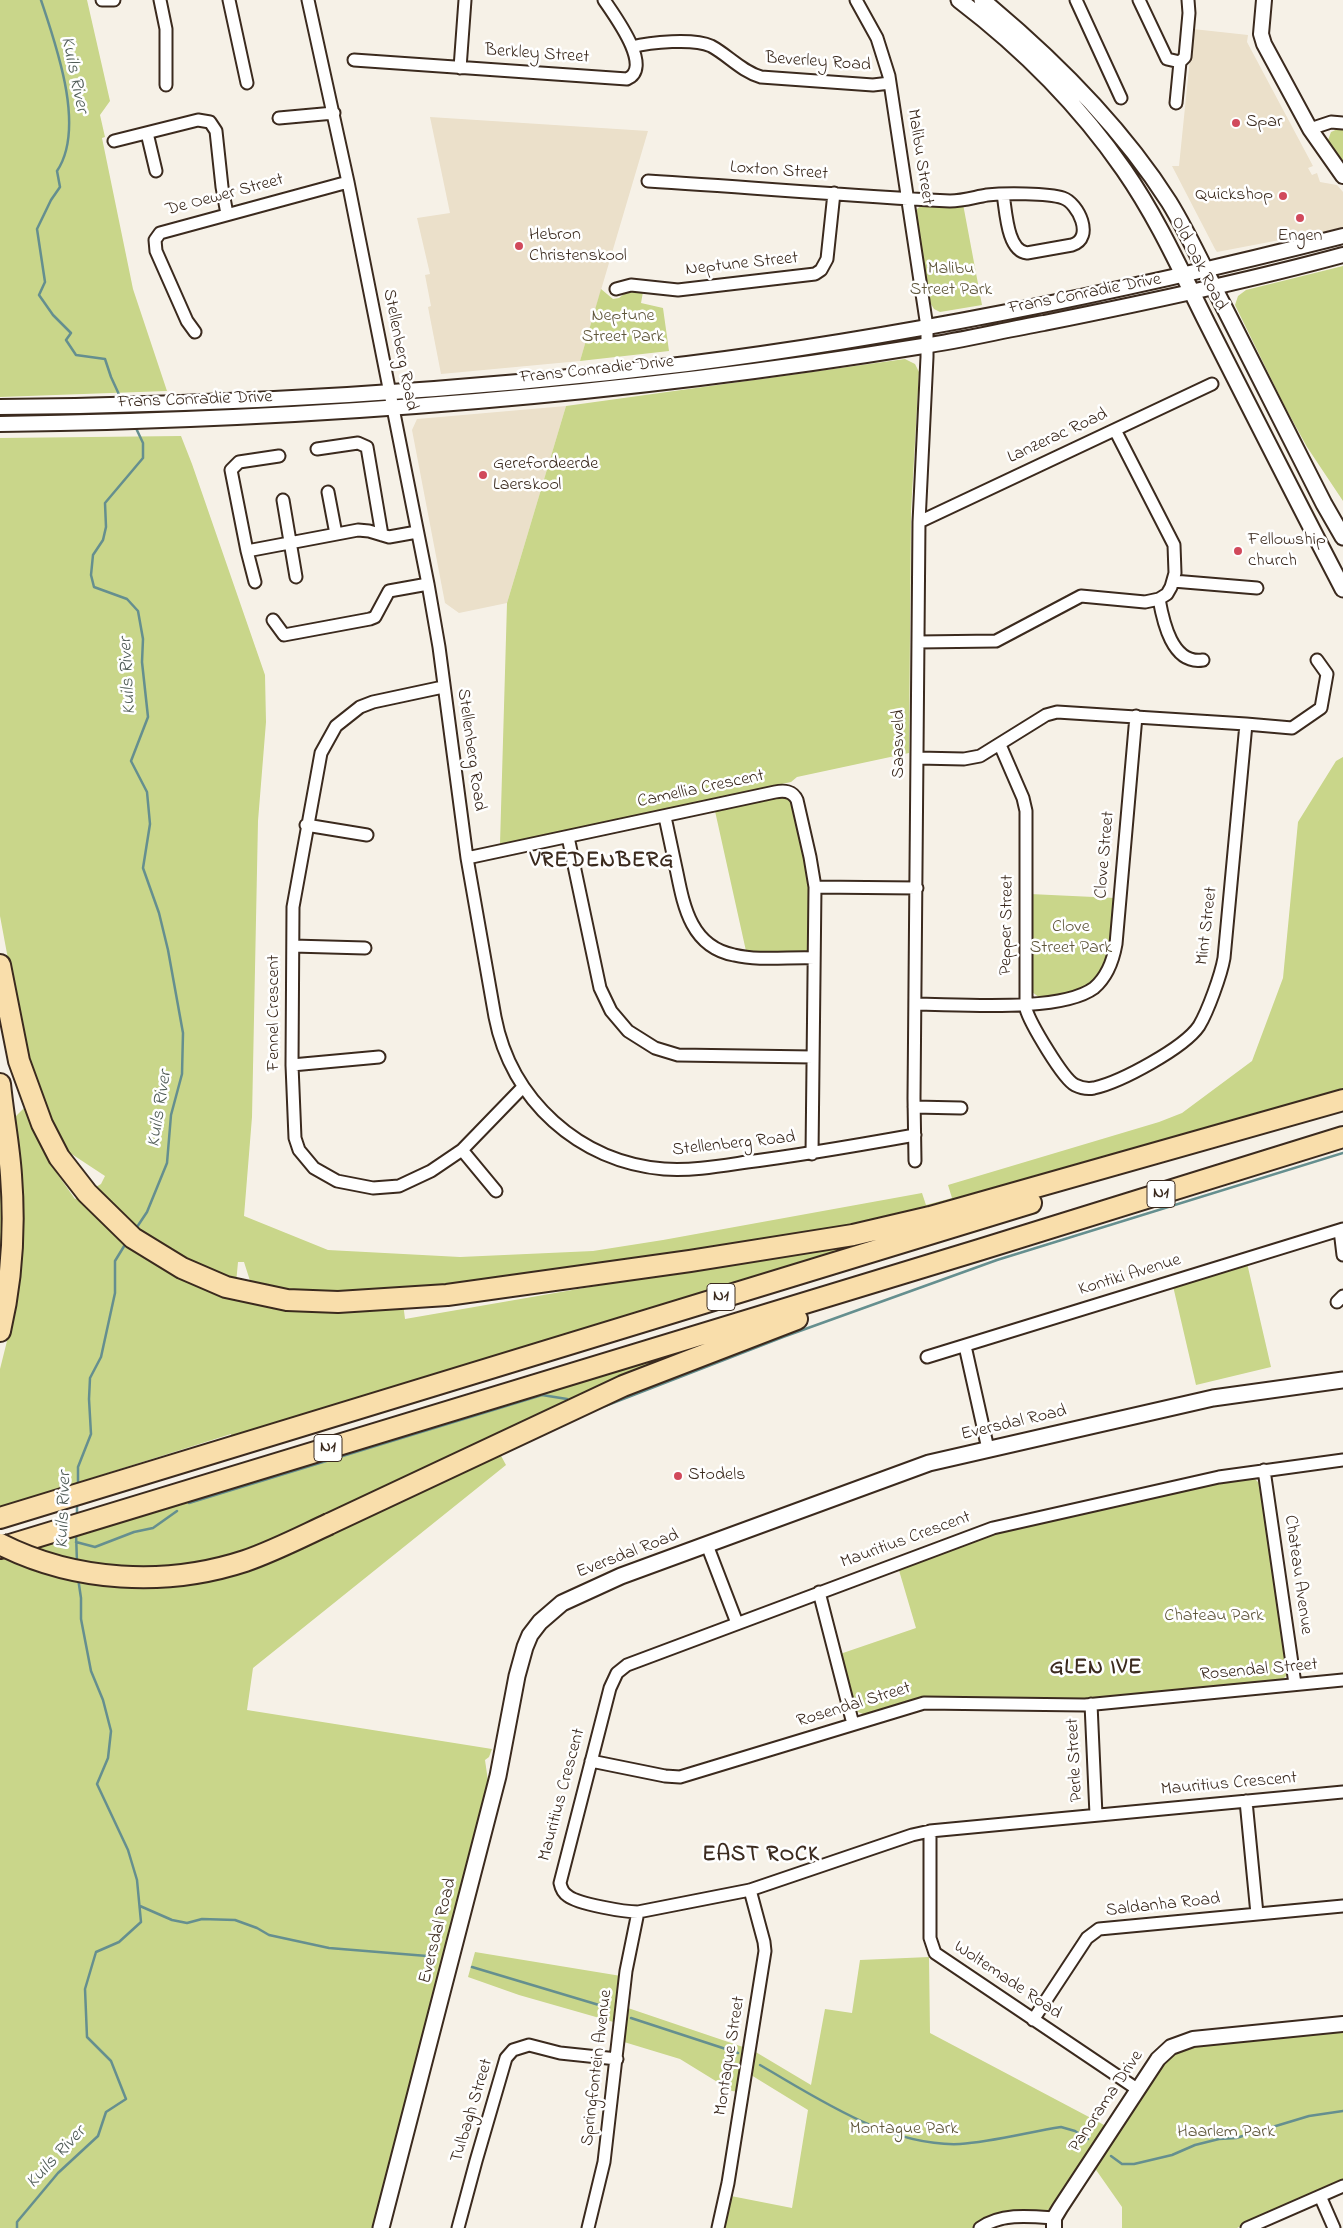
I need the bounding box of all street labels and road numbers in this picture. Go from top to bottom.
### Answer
street label: Berkley Street [484,41,590,69]
street label: Beverley Road [764,49,872,77]
street label: Malibu Street [901,108,937,206]
street label: Loxton Street [729,158,829,186]
street label: De Oewer Street [164,170,286,222]
street label: Old Oak Road [1165,213,1231,315]
street label: Neptune Street [685,248,799,282]
street label: Frans Conradie Drive [1007,270,1163,320]
street label: Stellenberg Road [377,287,421,413]
street label: Frans Conradie Drive [519,352,675,390]
street label: Frans Conradie Drive [117,388,273,414]
street label: Lanzerac Road [1005,404,1111,470]
street label: Stellenberg Road [451,687,489,813]
street label: Saasveld [889,710,911,778]
street label: Camellia Crescent [636,766,766,814]
street label: Clove Street [1091,810,1121,900]
street label: Pepper Street [996,875,1020,975]
street label: Mint Street [1192,886,1224,966]
street label: Fennel Crescent [264,955,286,1071]
street label: Stellenberg Road [671,1128,797,1162]
road number: N1 [1147,1180,1175,1208]
street label: Kontiki Avenue [1076,1250,1184,1302]
road number: N1 [707,1284,735,1310]
street label: Eversdal Road [959,1401,1069,1447]
road number: N1 [314,1435,342,1462]
street label: Mauritius Crescent [838,1507,974,1575]
street label: Chateau Avenue [1278,1514,1316,1636]
street label: Eversdal Road [574,1526,682,1584]
street label: Rosendal Street [1199,1655,1319,1687]
street label: Rosendal Street [794,1678,914,1734]
street label: Perle Street [1063,1718,1089,1802]
street label: Mauritius Crescent [535,1726,591,1864]
street label: Mauritius Crescent [1160,1768,1298,1802]
street label: Eversdal Road [415,1876,463,1986]
street label: Saldanha Road [1105,1889,1221,1923]
street label: Woltemade Road [949,1937,1065,2025]
street label: Springfontein Avenue [578,1989,618,2147]
street label: Montaque Street [711,1995,751,2117]
street label: Panorama Drive [1065,2047,1149,2157]
street label: Tulbagh Street [447,2056,499,2166]

